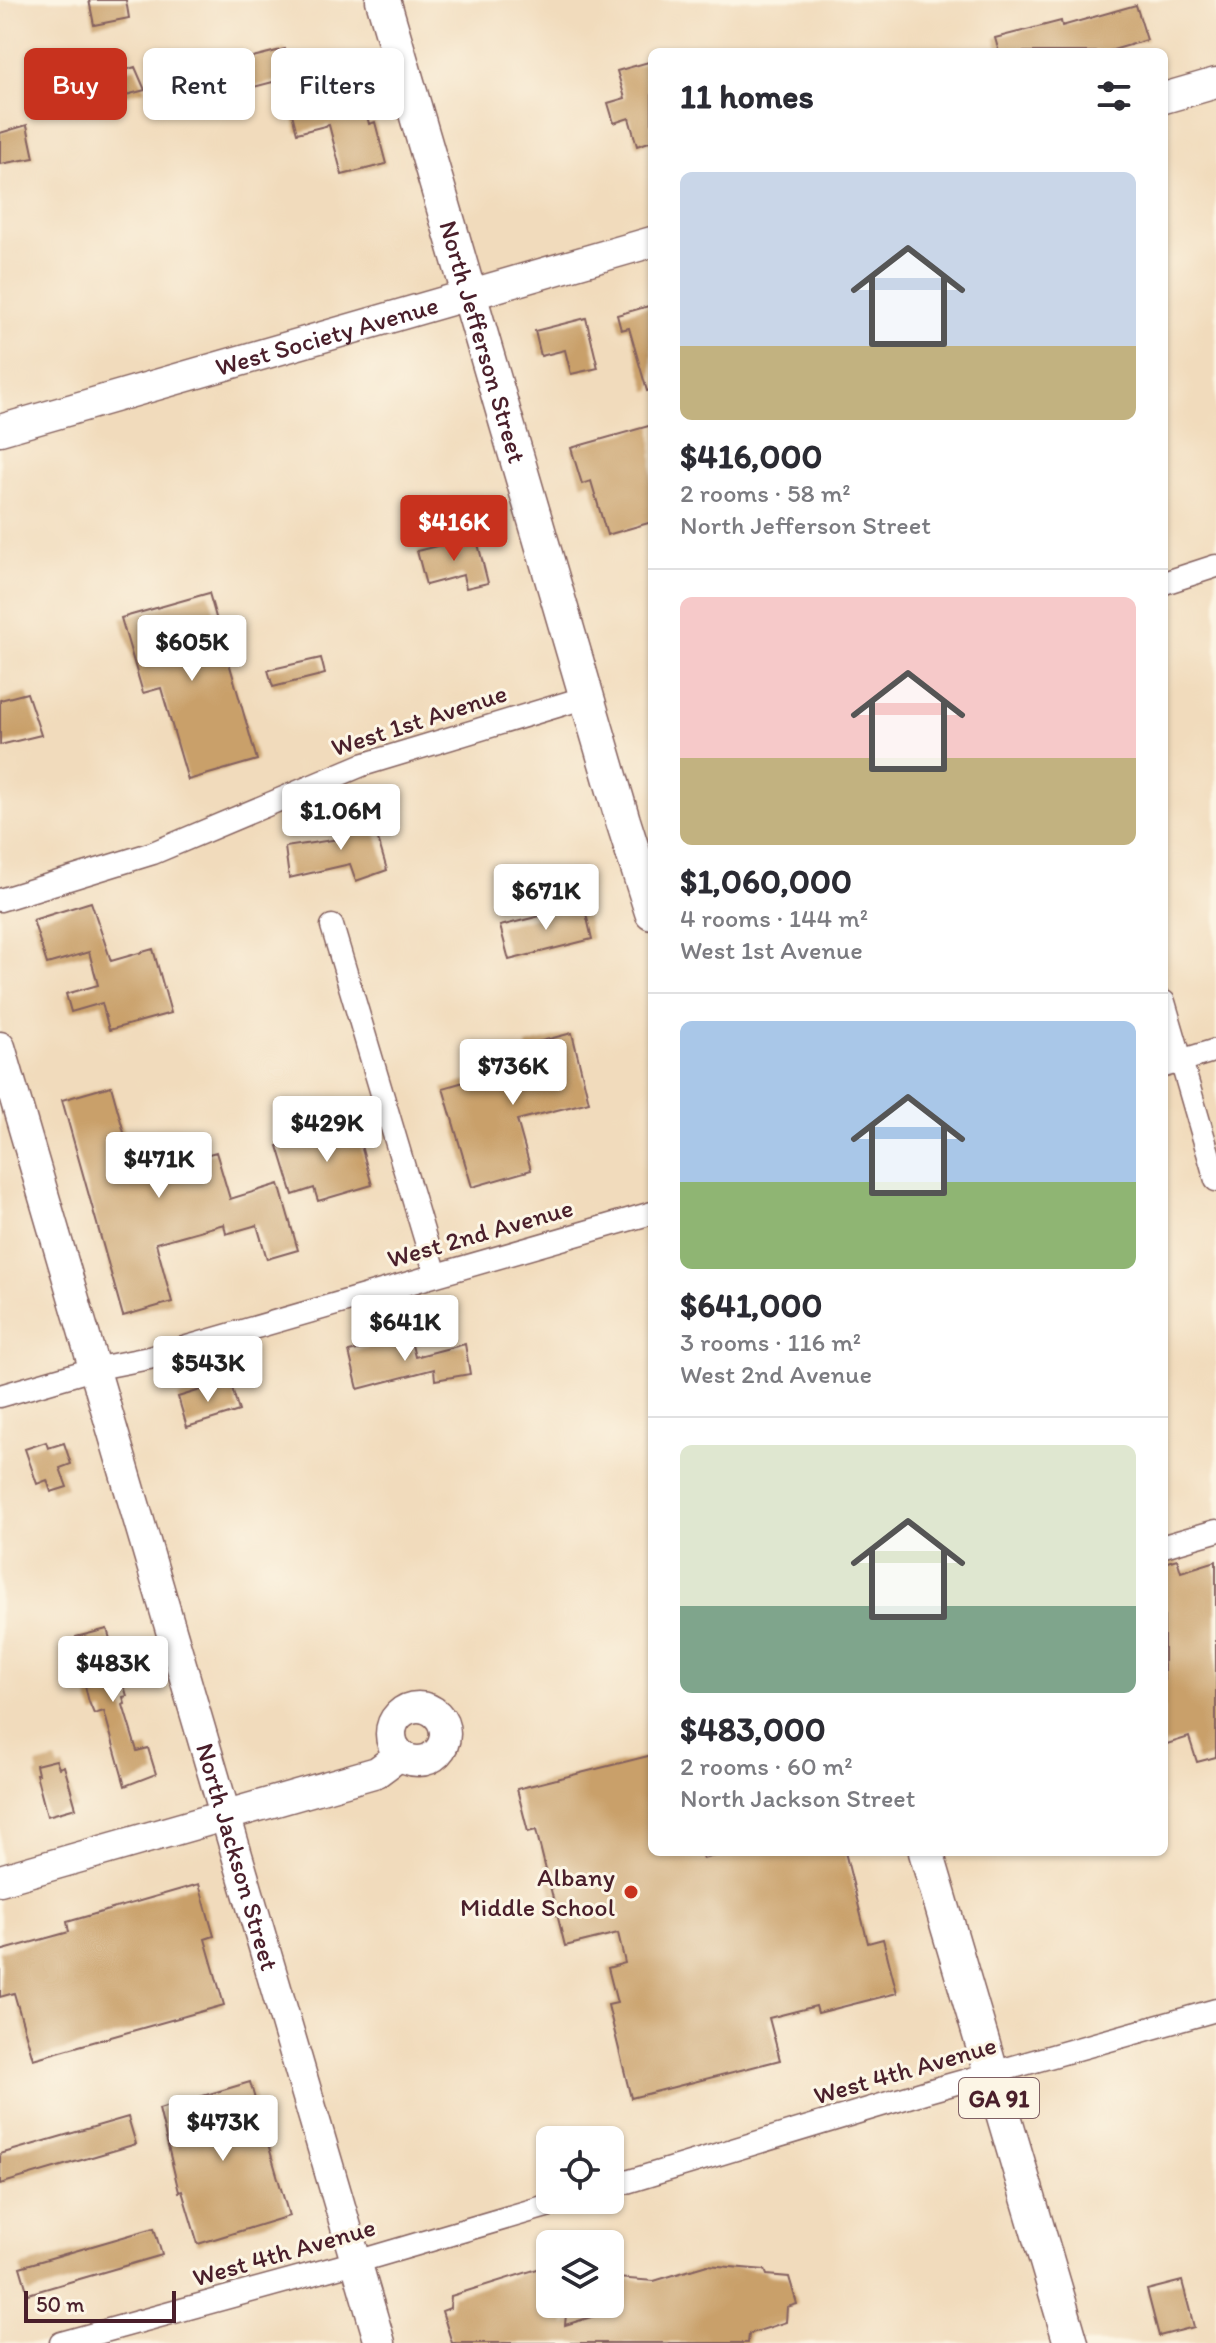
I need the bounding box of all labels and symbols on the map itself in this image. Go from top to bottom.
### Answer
street label: North Jefferson Street [432,217,534,467]
street label: West Society Avenue [212,289,442,383]
pin: $416K [398,495,510,563]
pin: $605K [136,615,248,683]
street label: West 1st Avenue [327,677,511,763]
pin: $1.06M [276,784,406,852]
pin: $671K [490,864,602,932]
pin: $736K [457,1039,569,1107]
pin: $429K [271,1096,383,1164]
pin: $471K [103,1132,215,1200]
street label: West 2nd Avenue [383,1191,577,1275]
pin: $641K [349,1295,461,1363]
pin: $543K [152,1336,264,1404]
pin: $483K [57,1636,169,1704]
street label: North Jackson Street [189,1739,286,1975]
place label: Albany Middle School [460,1861,615,1923]
marker: Albany Middle School [622,1883,640,1901]
street label: West 4th Avenue [810,2029,1000,2111]
road number: GA 91 [959,2078,1039,2118]
pin: $473K [167,2095,279,2163]
street label: West 4th Avenue [189,2211,379,2293]
scale bar [24,2287,176,2323]

